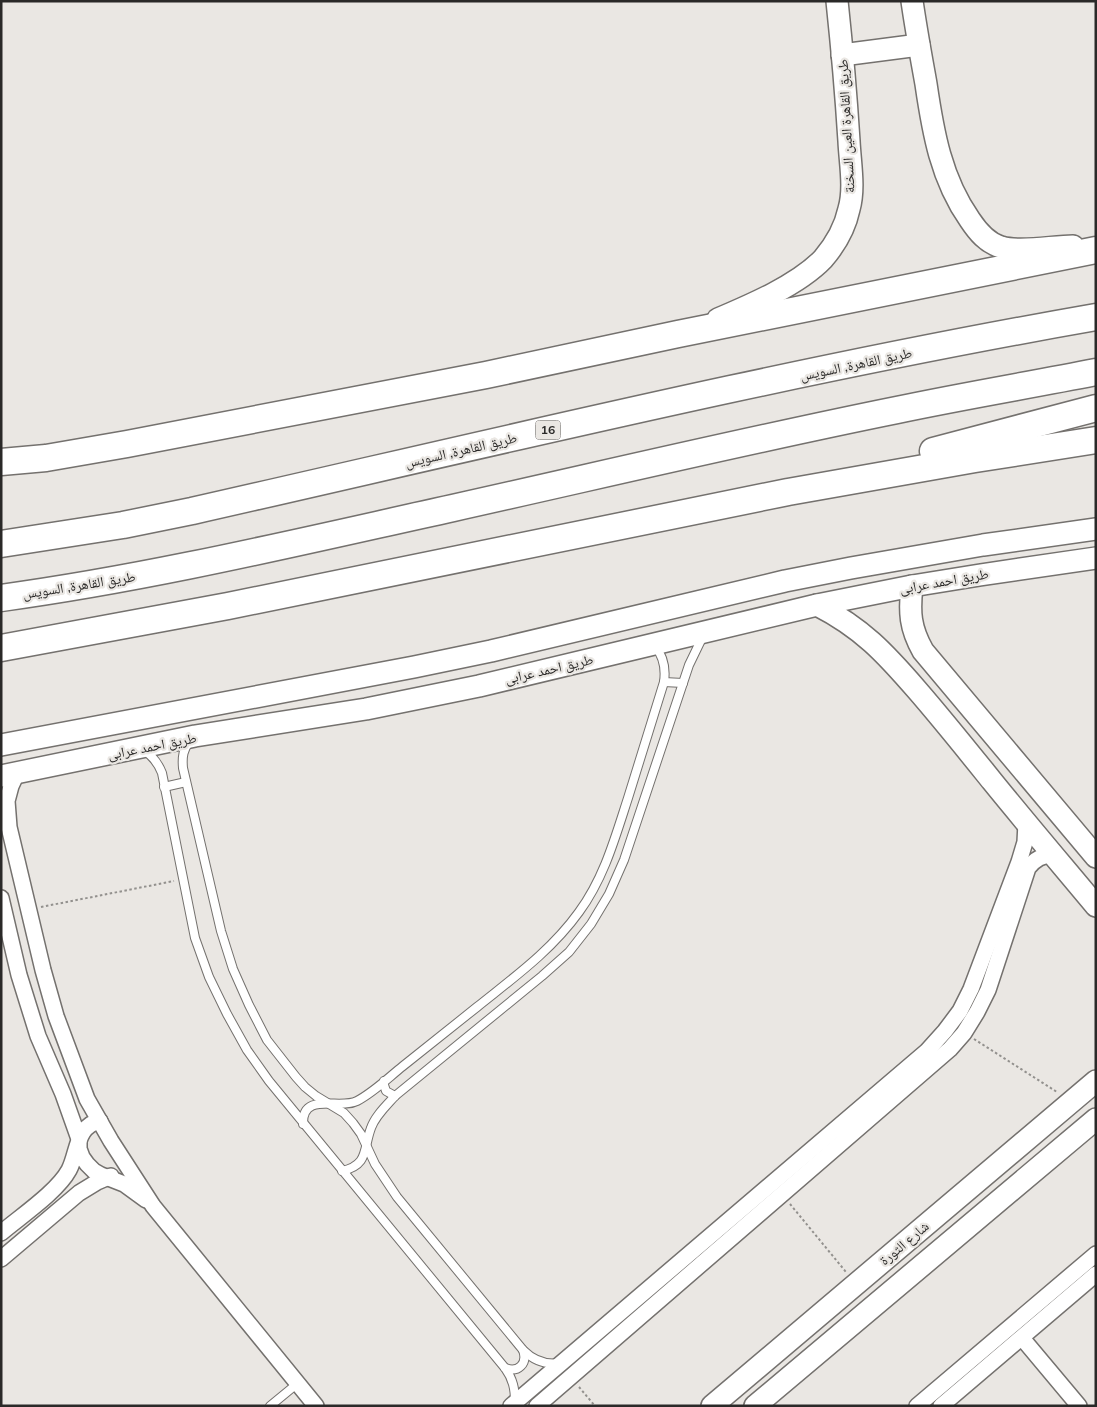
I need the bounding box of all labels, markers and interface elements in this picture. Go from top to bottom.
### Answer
street label: طريق القاهرة العين السخنة [834,59,859,193]
street label: طريق القاهرة, السويس [798,343,914,386]
road number: 16 [536,420,560,440]
street label: طريق القاهرة, السويس [403,428,519,473]
street label: طريق احمد عرابى [898,564,990,599]
street label: طريق القاهرة, السويس [21,567,137,604]
street label: طريق احمد عرابى [503,650,595,689]
street label: طريق احمد عرابى [106,729,198,764]
street label: شارع الثورة [876,1217,933,1270]

